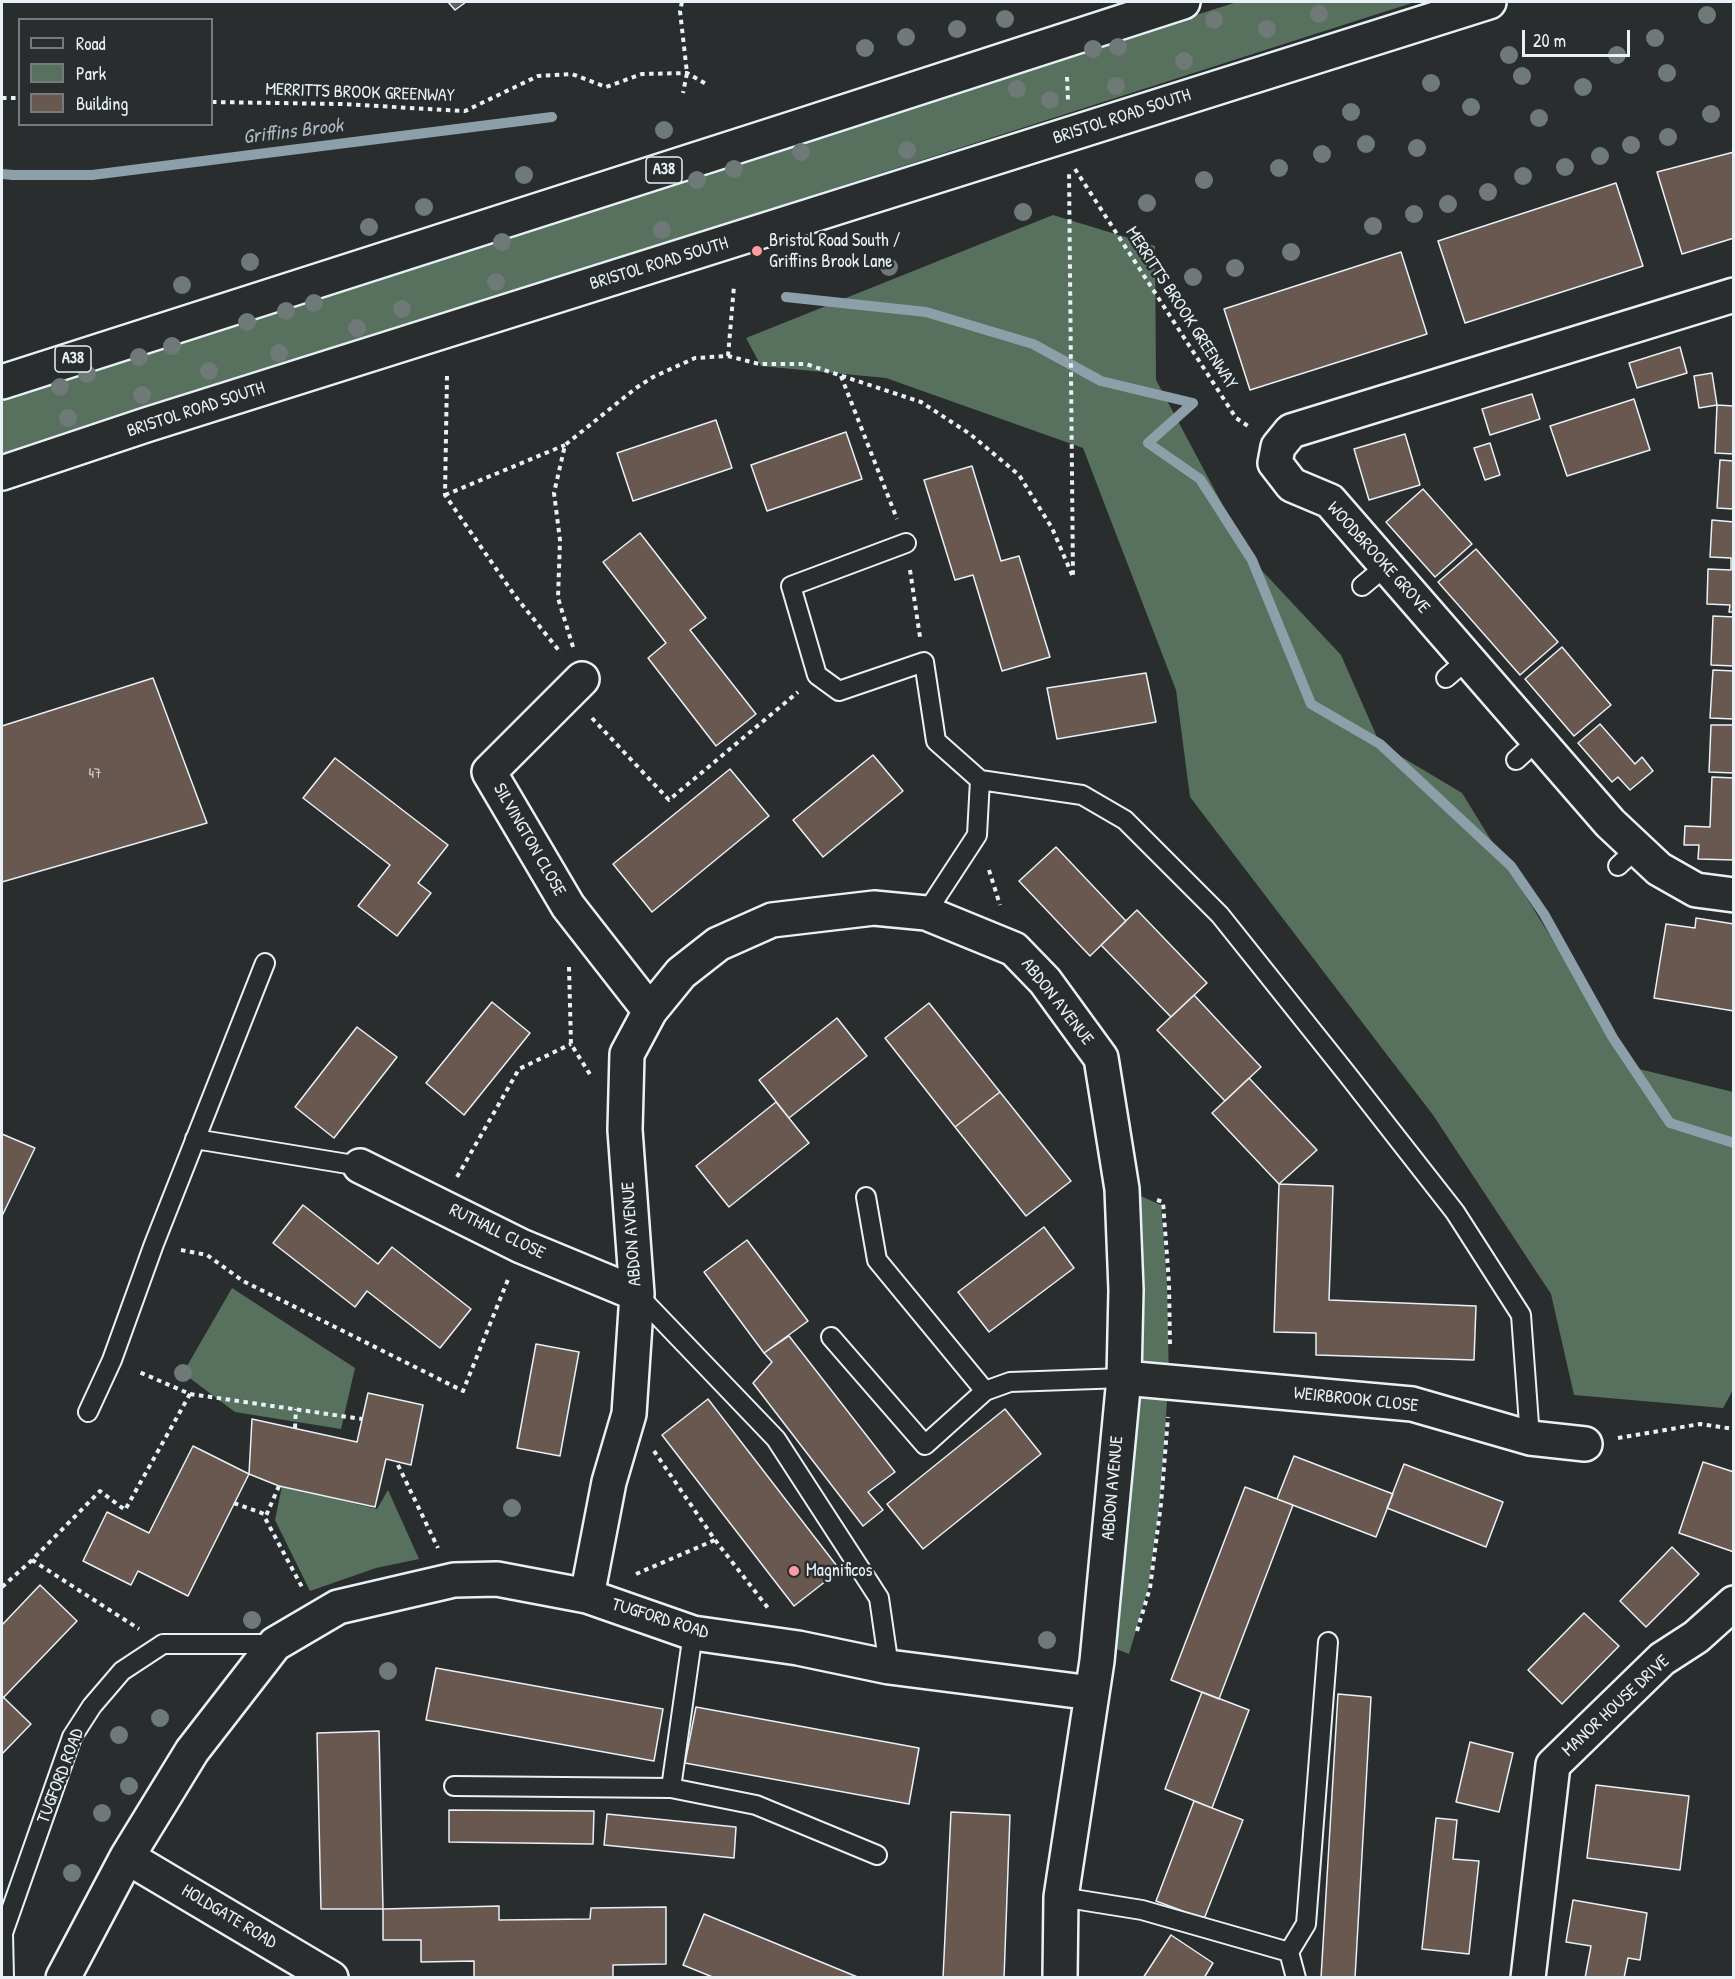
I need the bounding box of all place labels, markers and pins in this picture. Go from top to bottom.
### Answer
place label: Bristol Road South / Griffins Brook Lane [769,230,900,272]
marker: Bristol Road South / Griffins Brook Lane [750,244,764,258]
place label: Magnificos [806,1560,872,1582]
marker: Magnificos [787,1564,801,1578]

